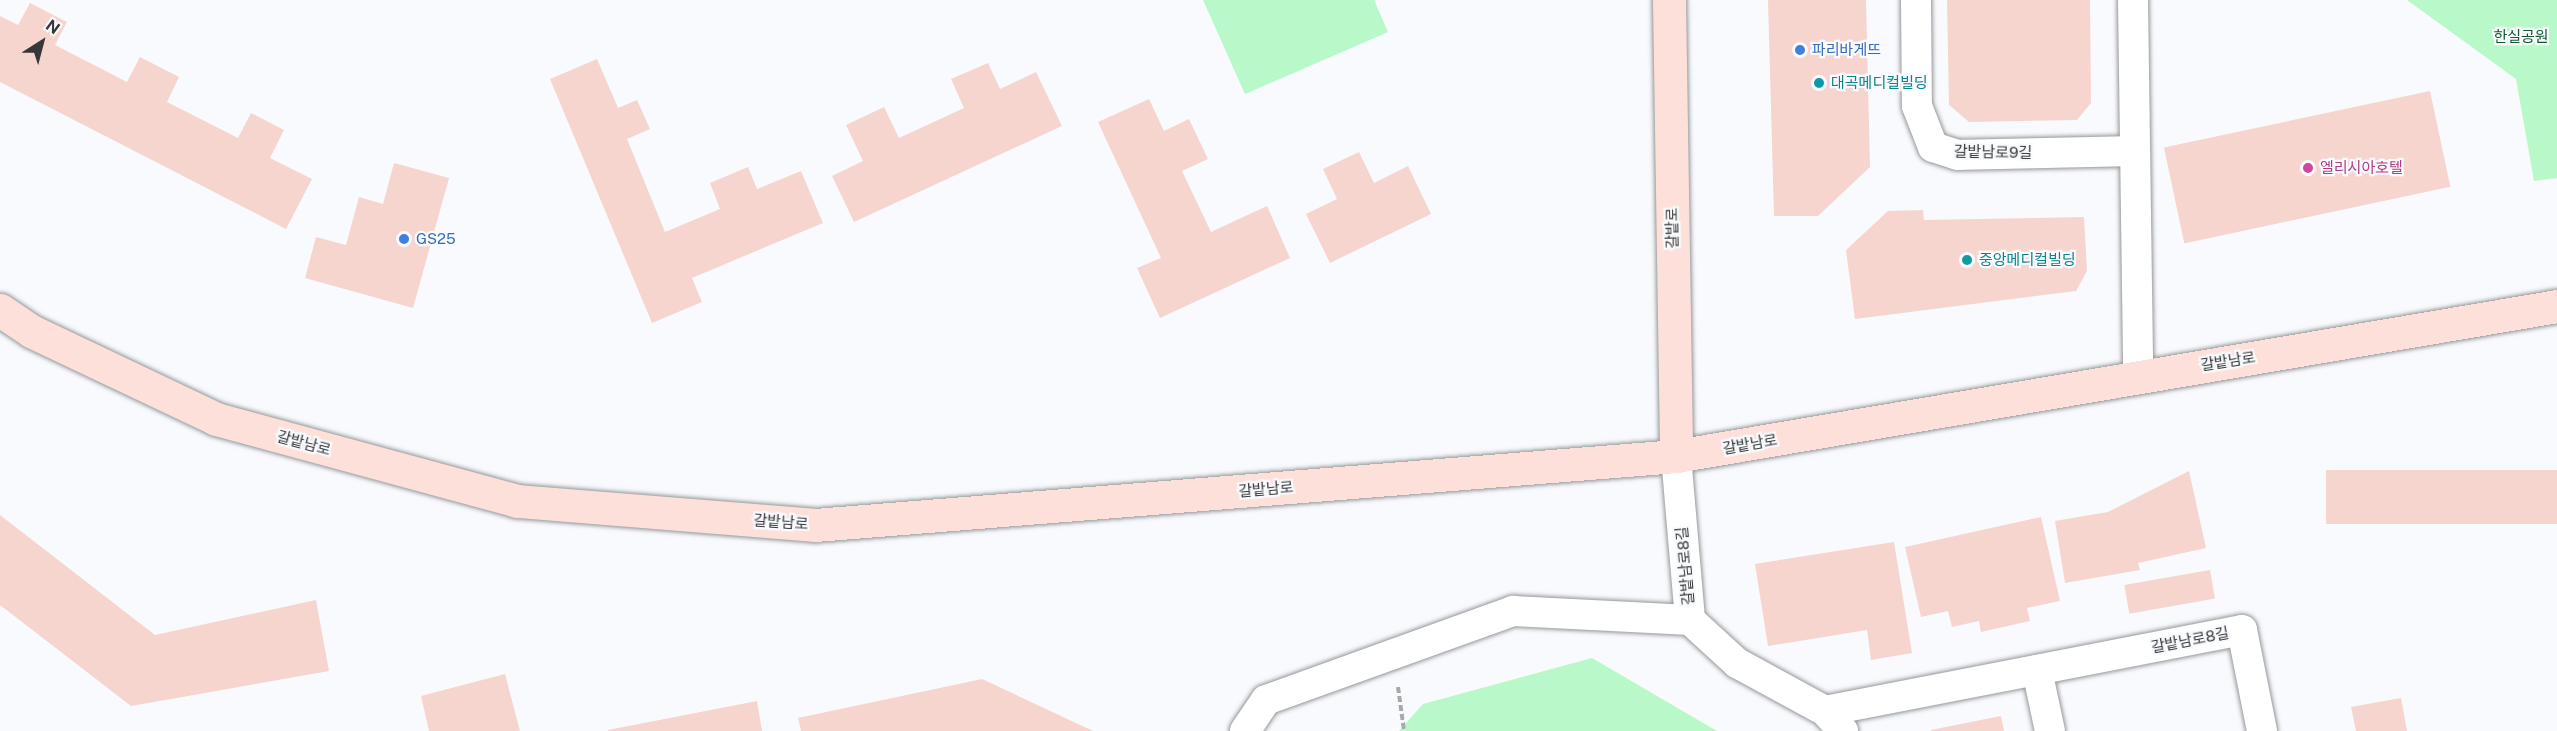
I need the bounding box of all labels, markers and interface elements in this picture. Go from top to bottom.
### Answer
north arrow [12,12,72,72]
text: N [42,16,64,38]
park label: 한실공원 [2493,28,2549,46]
place label: 파리바게뜨 [1812,41,1881,59]
marker: 파리바게뜨 [1793,43,1807,57]
place label: 대곡메디컬빌딩 [1831,74,1928,92]
marker: 대곡메디컬빌딩 [1812,76,1826,90]
street label: 갈밭남로9길 [1954,142,2032,162]
place label: 엘리시아호텔 [2320,159,2403,177]
marker: 엘리시아호텔 [2301,161,2315,175]
street label: 갈밭로 [1663,207,1681,249]
place label: GS25 [416,230,456,248]
marker: GS25 [397,232,411,246]
place label: 중앙메디컬빌딩 [1979,251,2076,269]
marker: 중앙메디컬빌딩 [1960,253,1974,267]
street label: 갈밭남로 [2199,348,2257,374]
street label: 갈밭남로 [275,427,333,459]
street label: 갈밭남로 [1721,430,1779,458]
street label: 갈밭남로 [1238,478,1294,500]
street label: 갈밭남로 [753,511,809,533]
street label: 갈밭남로8길 [1673,526,1697,606]
street label: 갈밭남로8길 [2150,624,2230,656]

